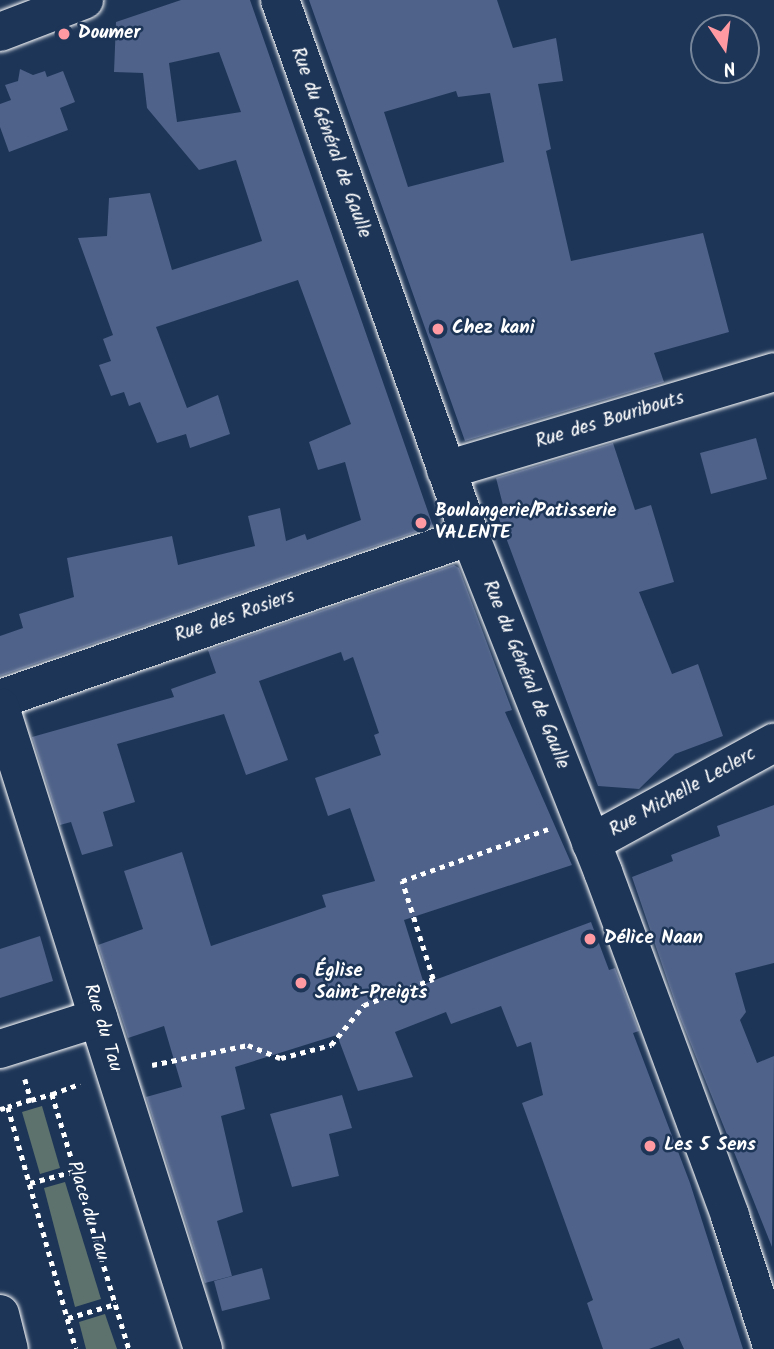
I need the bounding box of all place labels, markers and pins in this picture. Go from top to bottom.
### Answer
place label: Doumer [78,23,140,45]
marker: Doumer [56,26,72,42]
place label: Chez kani [452,318,535,340]
marker: Chez kani [430,321,446,337]
place label: Boulangerie/Patisserie VALENTE [435,501,617,545]
marker: Boulangerie/Patisserie VALENTE [413,515,429,531]
place label: Délice Naan [604,928,703,950]
marker: Délice Naan [582,931,598,947]
place label: Église Saint-Preigts [315,961,427,1005]
marker: Église Saint-Preigts [293,975,309,991]
place label: Les 5 Sens [664,1135,756,1157]
marker: Les 5 Sens [642,1138,658,1154]

